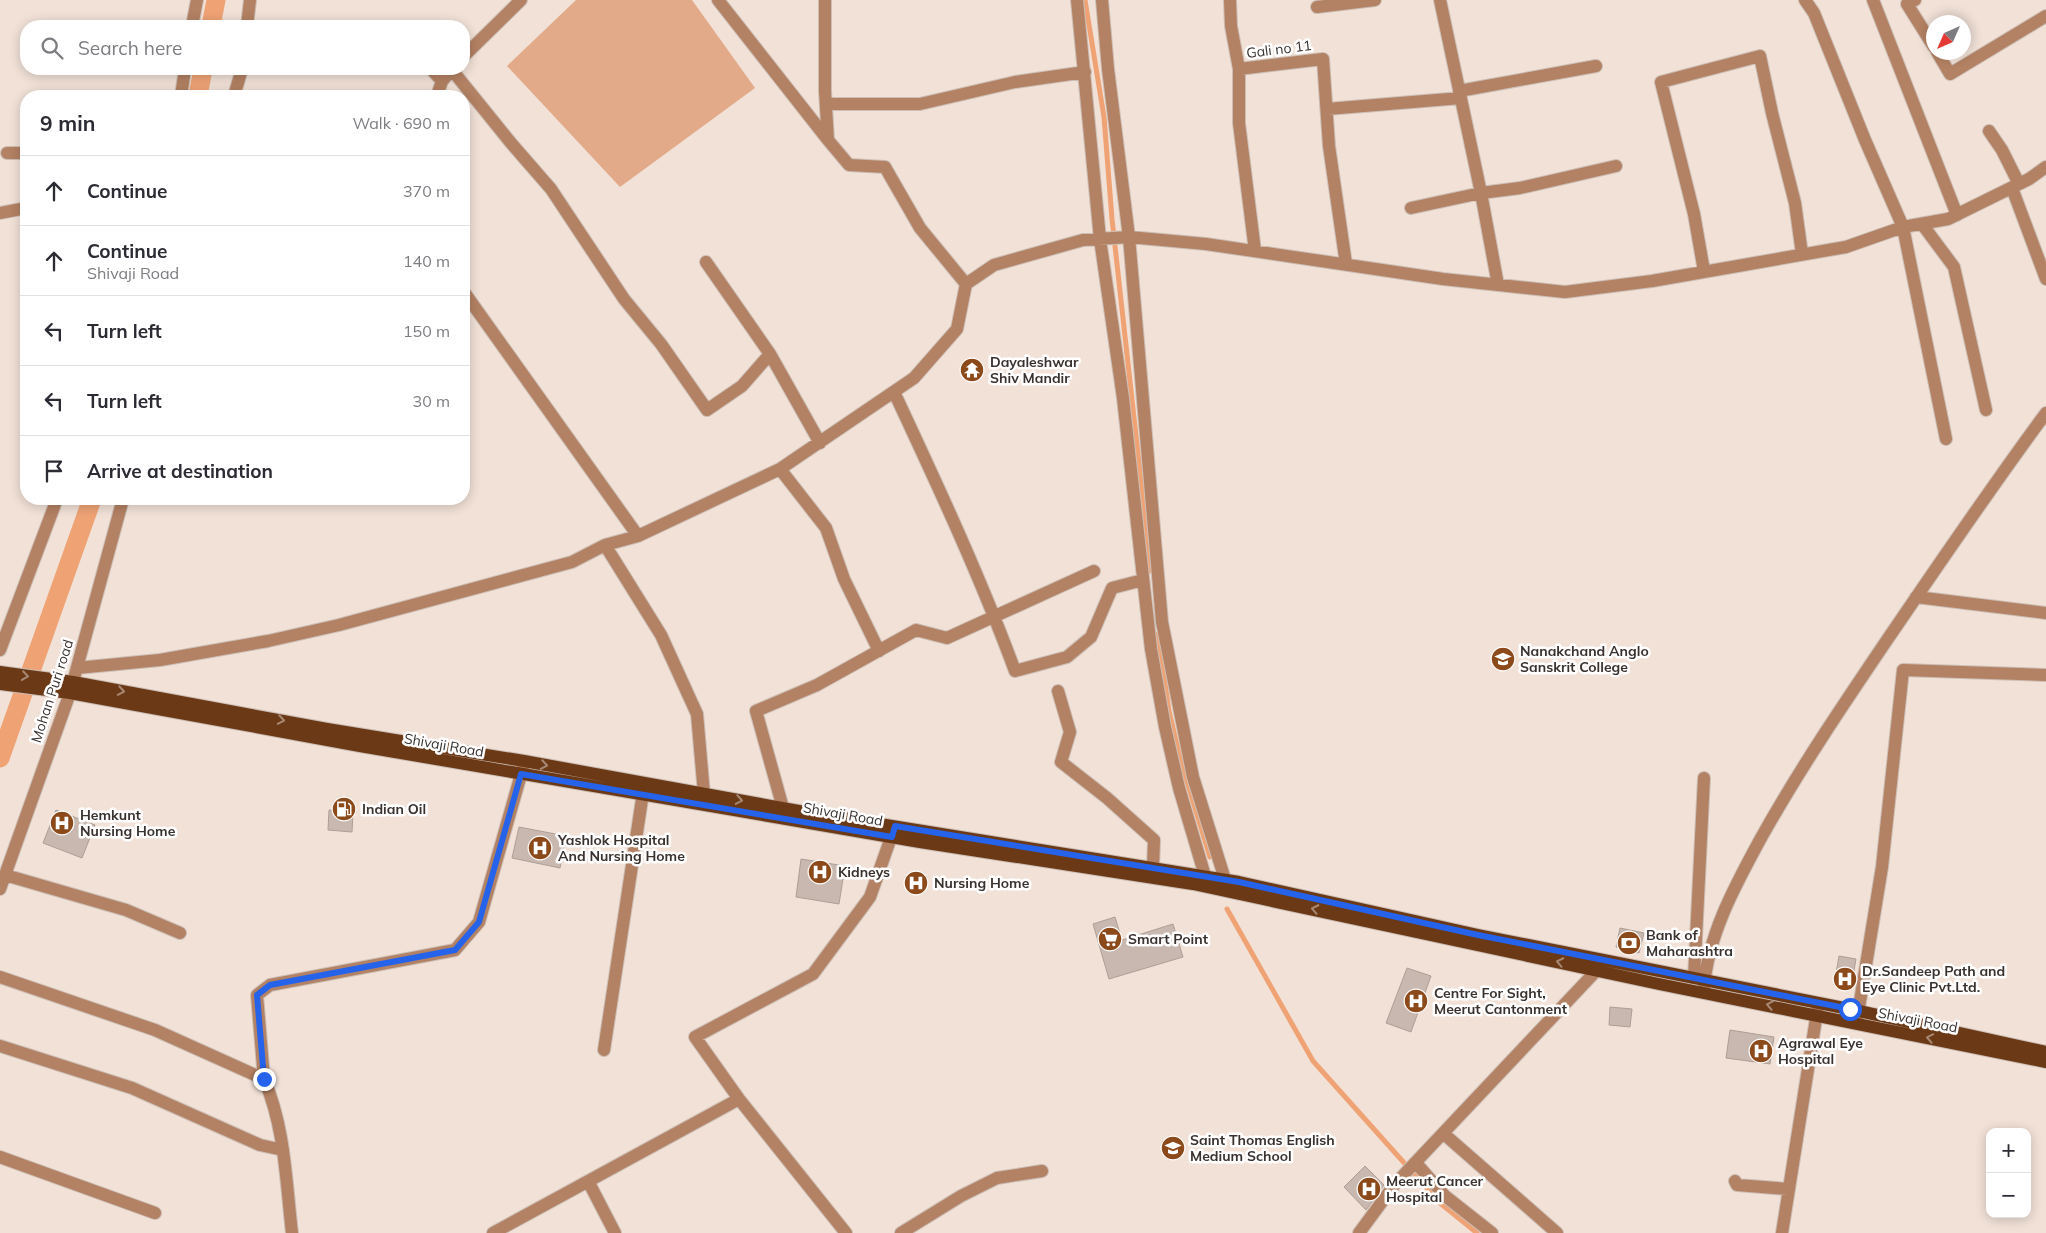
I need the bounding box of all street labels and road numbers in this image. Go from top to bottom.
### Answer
street label: Gali no 11 [1245,36,1313,62]
street label: Mohan Puri road [27,637,77,745]
street label: Shivaji Road [403,729,485,761]
street label: Shivaji Road [802,798,884,830]
street label: Shivaji Road [1877,1003,1959,1037]

